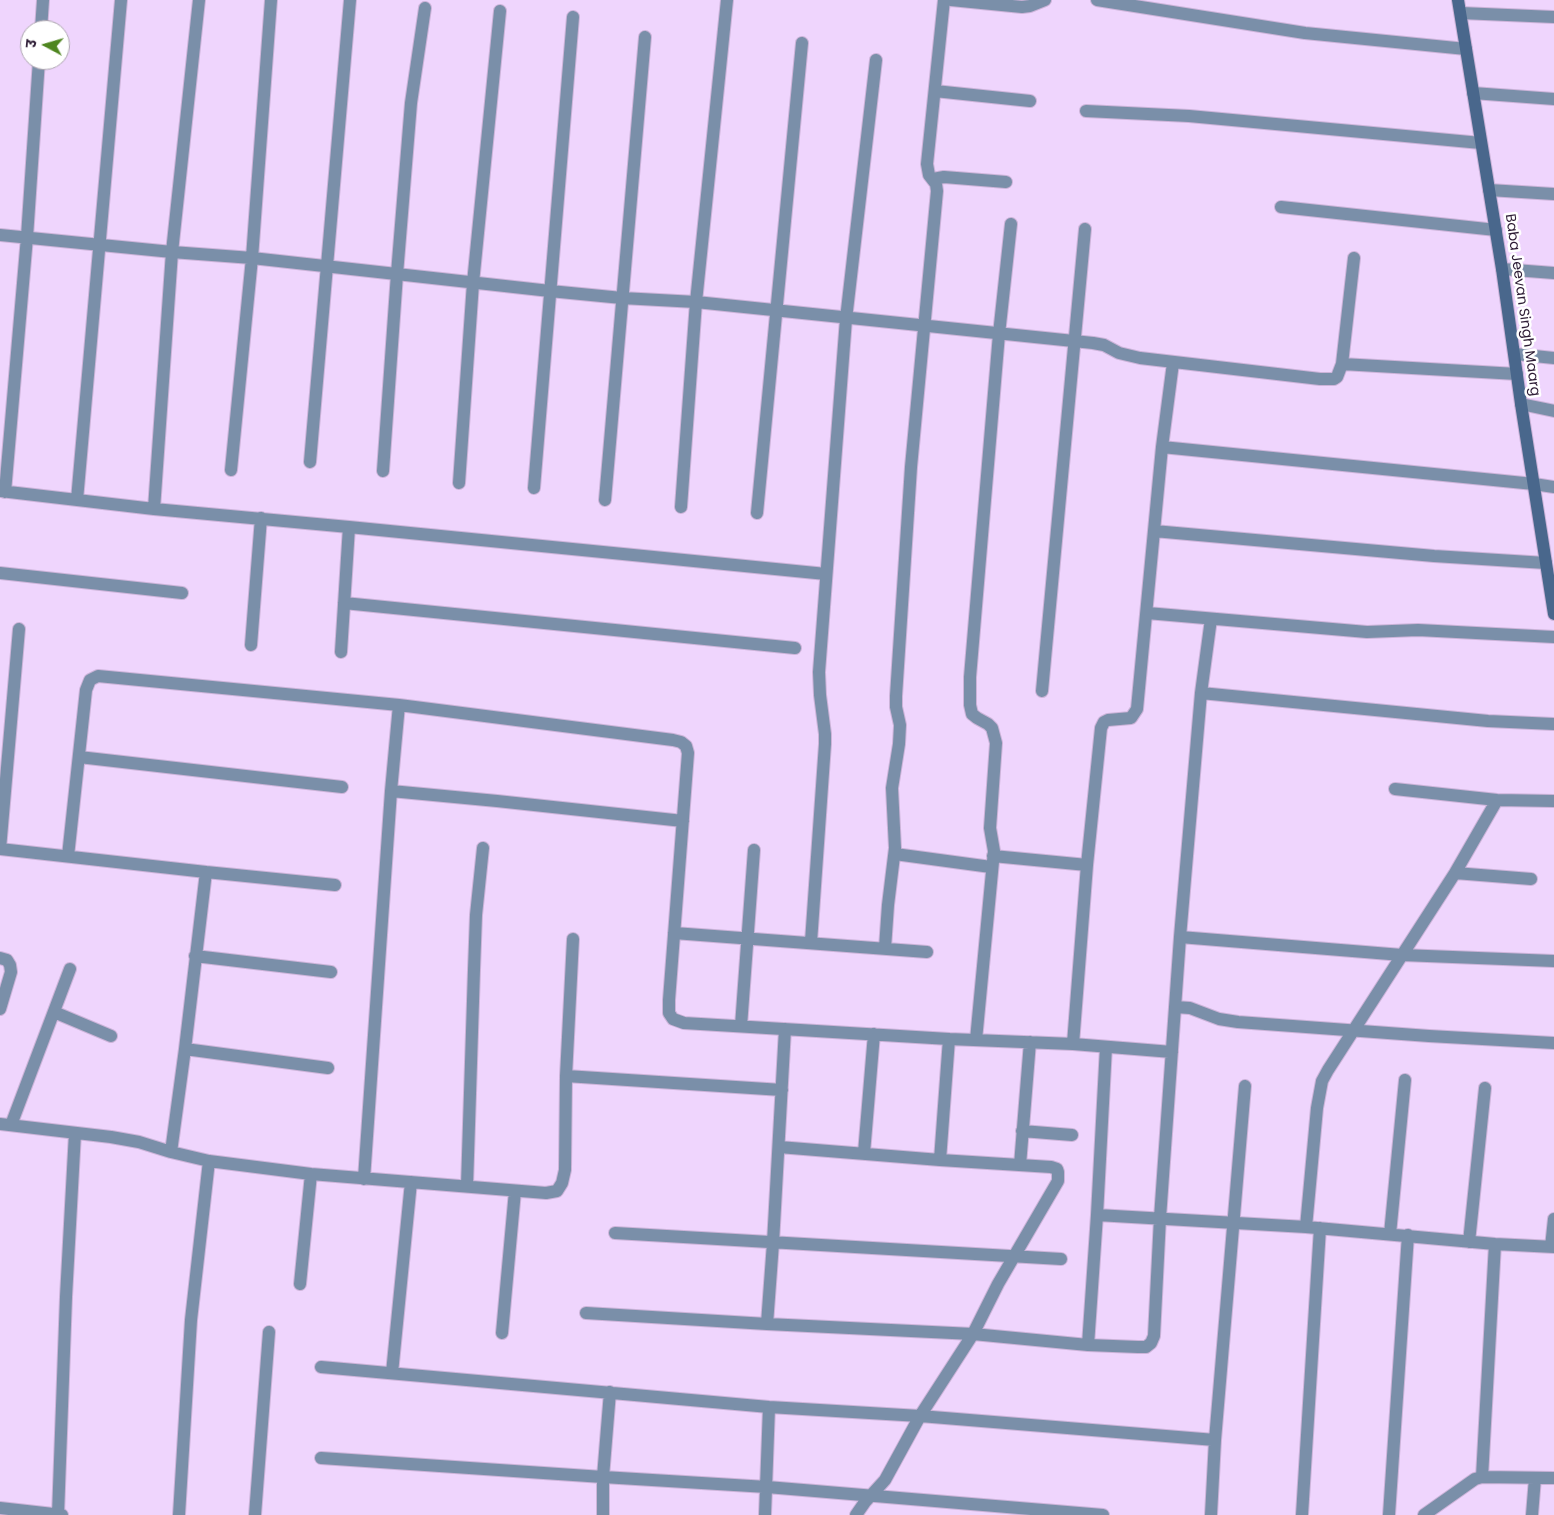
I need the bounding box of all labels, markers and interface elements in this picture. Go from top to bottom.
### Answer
north arrow [20,20,70,70]
text: उ [21,39,41,49]
street label: Baba Jeevan Singh Maarg [1501,213,1543,397]

